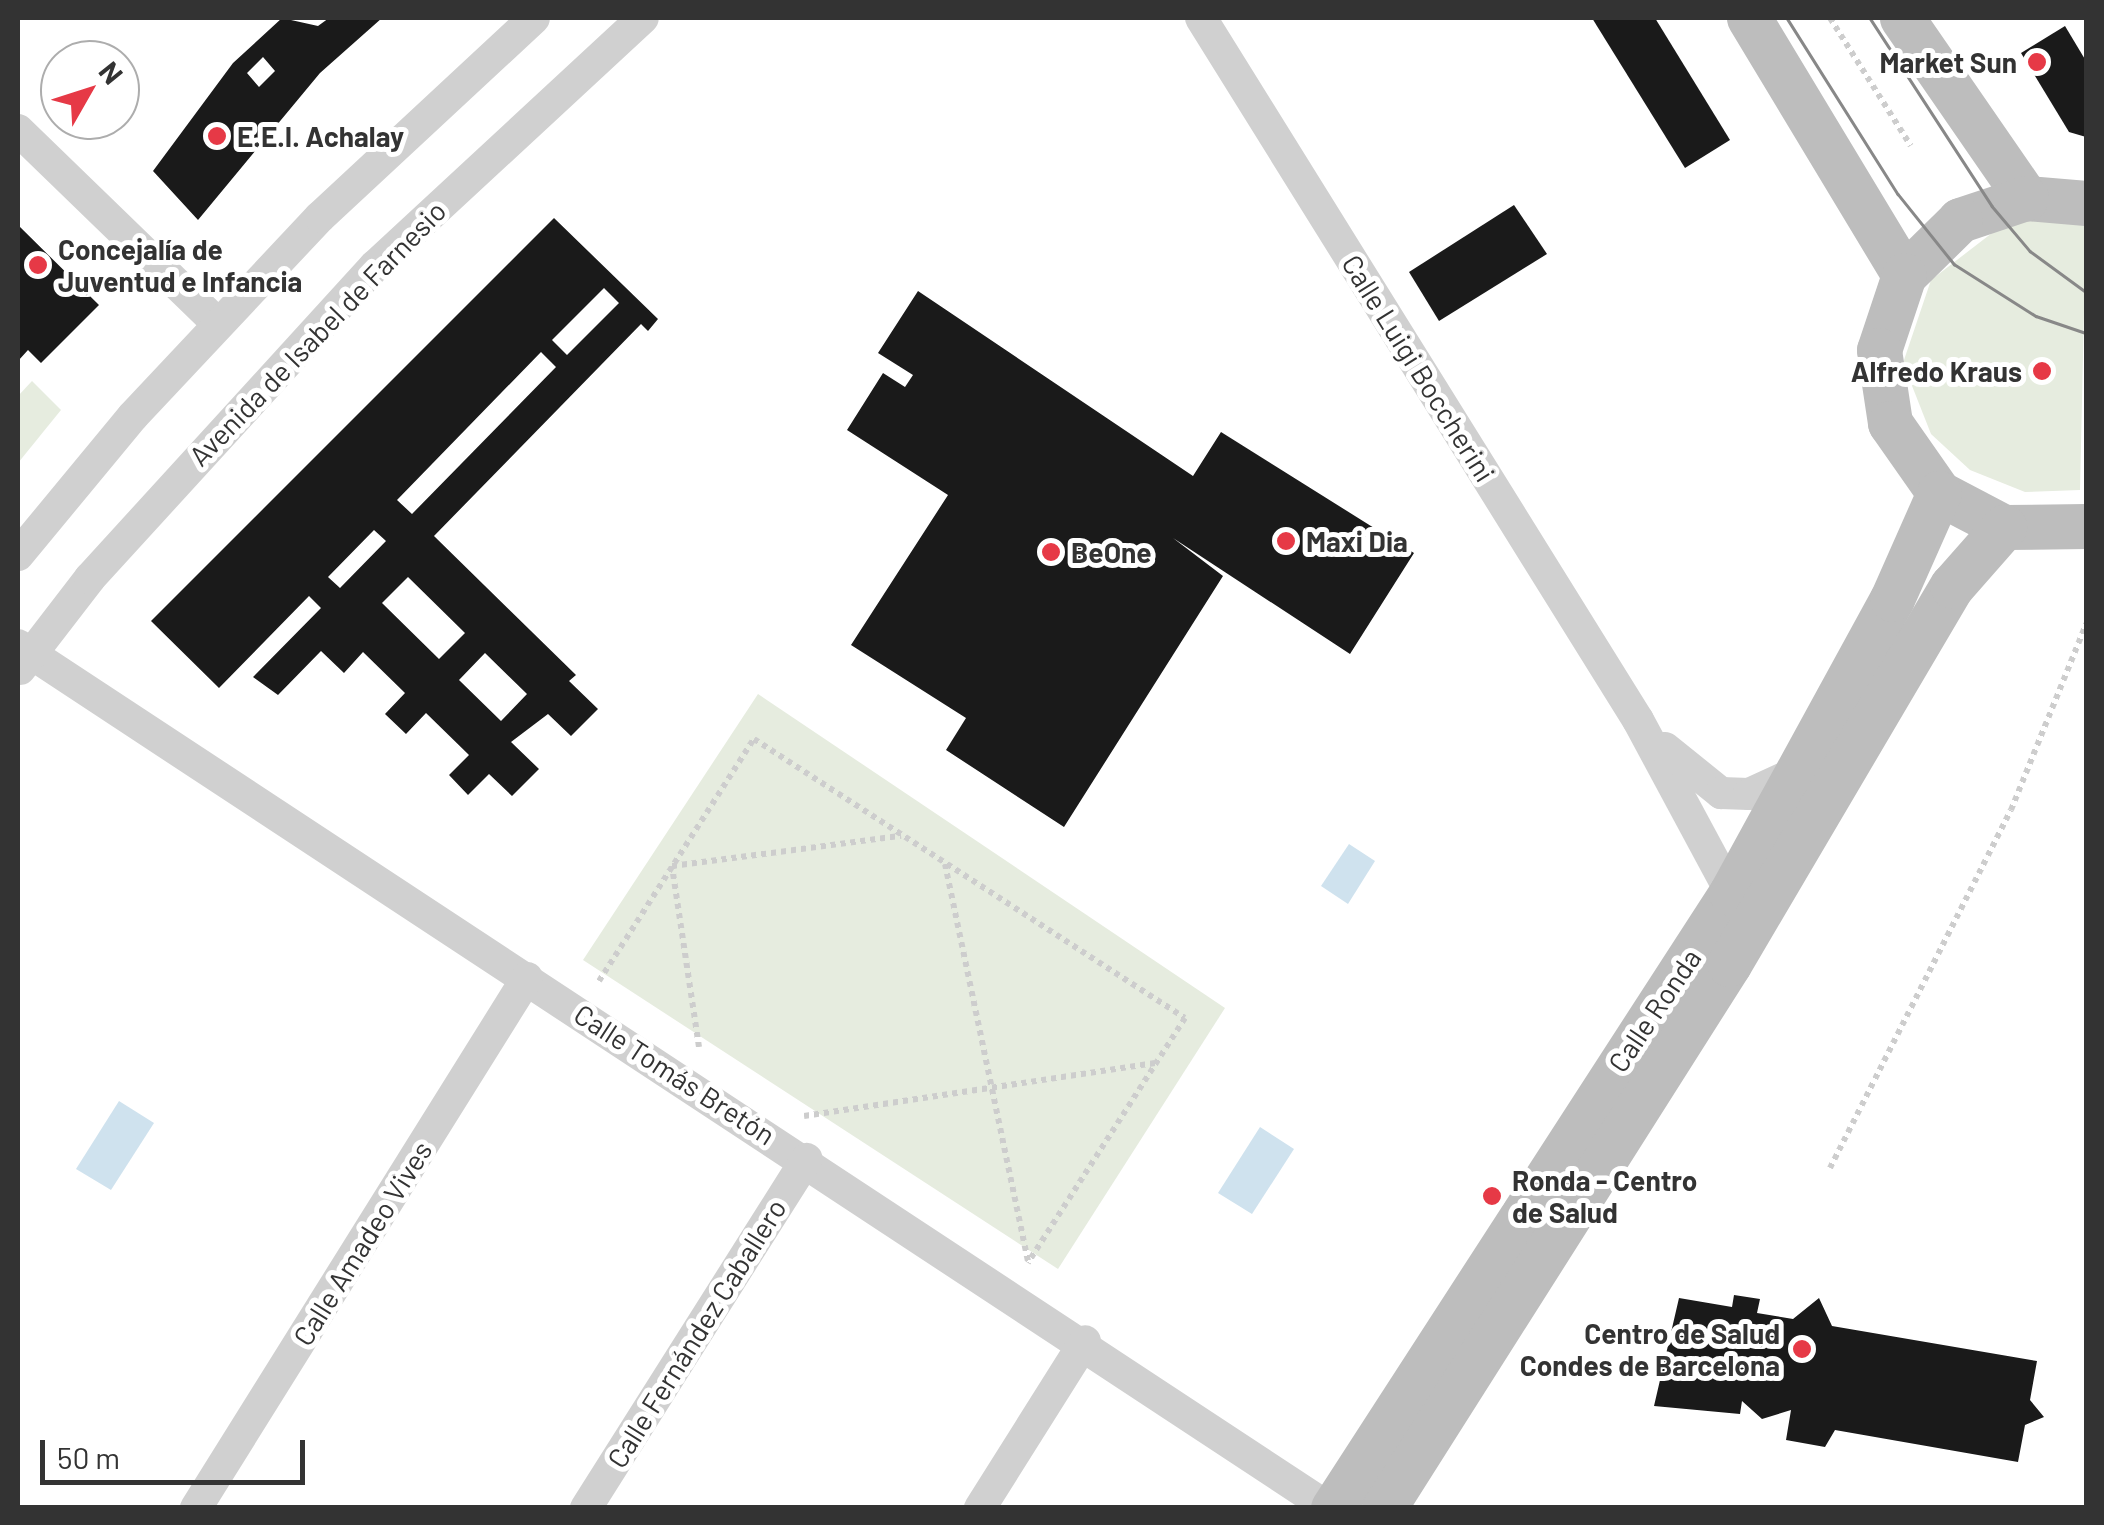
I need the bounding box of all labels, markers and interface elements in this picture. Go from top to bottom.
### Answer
north arrow [40,40,140,140]
place label: Market Sun [1879,45,2017,79]
marker: Market Sun [2026,51,2048,73]
text: N [93,54,131,90]
place label: E.E.I. Achalay [237,119,404,153]
marker: E.E.I. Achalay [206,125,228,147]
street label: Avenida de Isabel de Farnesio [182,194,452,472]
place label: Concejalía de Juventud e Infancia [58,232,302,298]
street label: Calle Luigi Boccherini [1335,248,1503,488]
marker: Concejalía de Juventud e Infancia [27,254,49,276]
place label: Alfredo Kraus [1851,354,2022,388]
marker: Alfredo Kraus [2031,360,2053,382]
place label: Maxi Dia [1306,524,1408,558]
marker: Maxi Dia [1275,530,1297,552]
place label: BeOne [1071,535,1152,569]
marker: BeOne [1040,541,1062,563]
street label: Calle Ronda [1601,942,1707,1078]
street label: Calle Tomás Bretón [568,997,782,1151]
street label: Calle Amadeo Vives [286,1135,438,1351]
place label: Ronda - Centro de Salud [1512,1163,1697,1229]
marker: Ronda - Centro de Salud [1481,1185,1503,1207]
street label: Calle Fernández Caballero [599,1192,793,1474]
place label: Centro de Salud Condes de Barcelona [1520,1316,1780,1382]
marker: Centro de Salud Condes de Barcelona [1789,1336,1815,1362]
scale bar [45,1420,310,1482]
text: 50 m [57,1439,120,1475]

